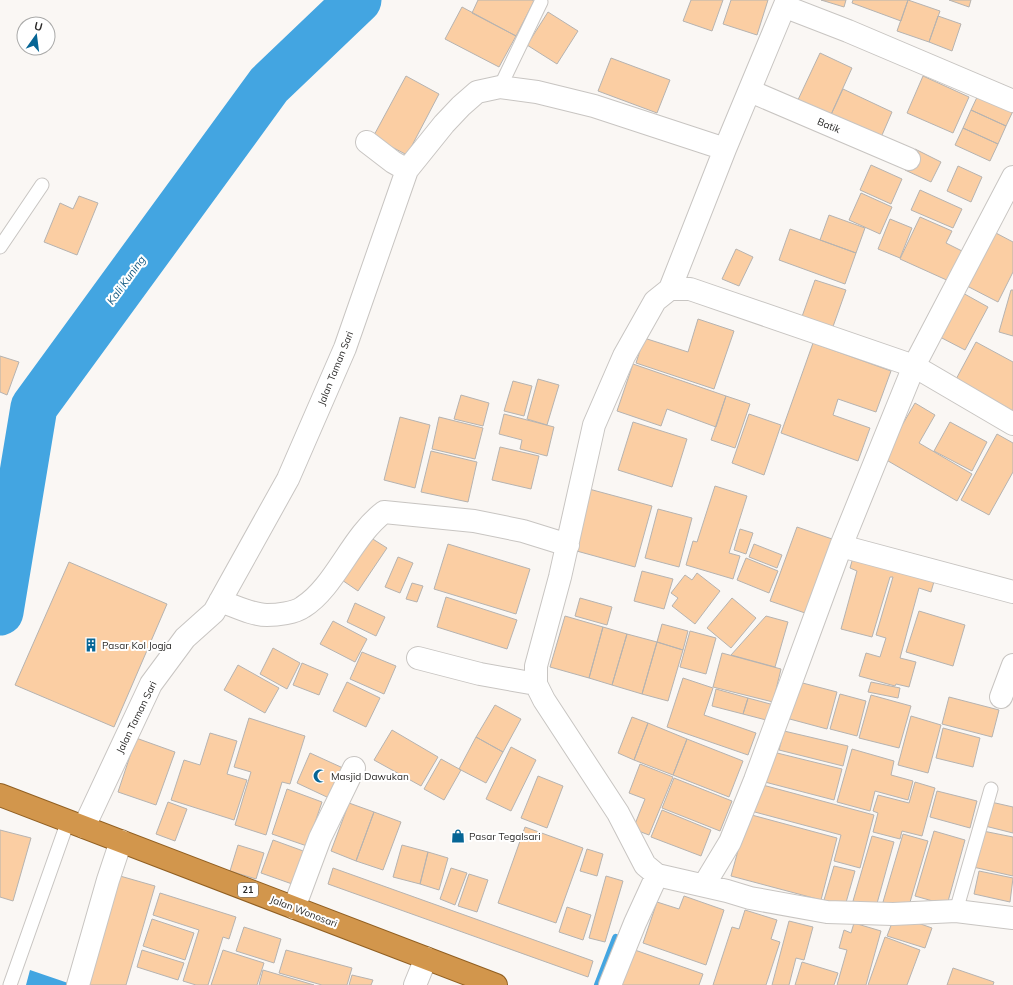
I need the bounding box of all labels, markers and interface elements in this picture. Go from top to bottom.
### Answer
north arrow [16,16,56,56]
text: U [33,19,44,34]
street label: Batik [815,115,843,136]
water label: Kali Kuning [104,253,149,307]
street label: Jalan Taman Sari [315,329,356,407]
building icon: Pasar Kol Jogja [83,637,99,653]
place label: Pasar Kol Jogja [102,639,172,652]
street label: Jalan Taman Sari [113,679,160,756]
mosque icon: Masjid Dawukan [312,768,328,784]
place label: Masjid Dawukan [331,770,409,783]
shop icon: Pasar Tegalsari [450,828,466,844]
place label: Pasar Tegalsari [469,830,541,843]
road number: 21 [238,883,258,897]
street label: Jalan Wonosari [268,893,339,930]

